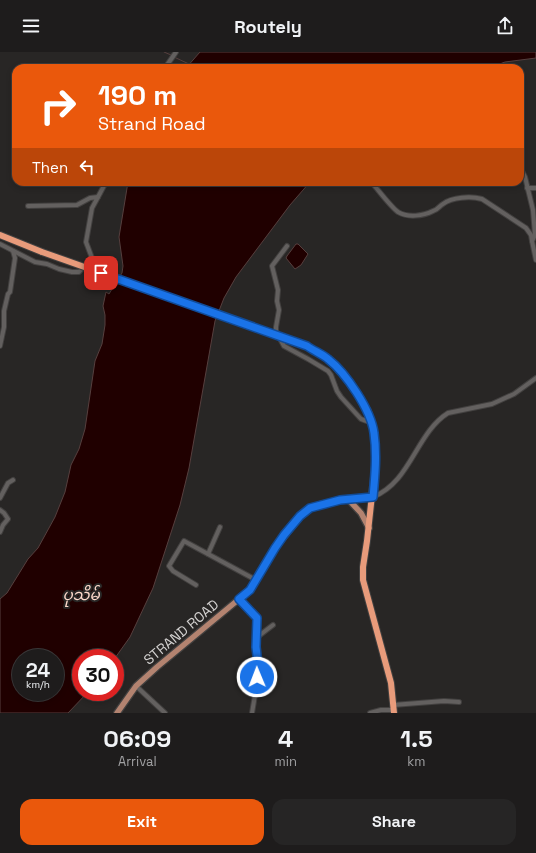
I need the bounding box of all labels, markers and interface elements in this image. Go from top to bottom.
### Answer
icon: menu [20,15,42,37]
text: Routely [234,15,302,38]
icon: share [494,15,516,37]
text: 190 m [98,77,177,113]
icon: right [32,80,84,132]
text: Strand Road [98,112,206,135]
icon: left [76,156,98,178]
text: Then [32,158,68,177]
pin [84,256,118,290]
icon: arrive [90,262,112,284]
water label: ပုသိမ် [62,584,101,607]
street label: STRAND ROAD [140,595,222,669]
speed limit sign: 30 [72,649,124,701]
position arrow [236,656,278,698]
text: 24 [26,657,50,683]
text: km/h [26,678,50,691]
text: 06:09 [103,723,171,754]
text: 4 [278,723,293,754]
text: 1.5 [400,723,433,754]
text: Arrival [118,753,157,770]
text: min [275,753,297,770]
text: km [407,753,426,770]
button: Exit [20,799,264,845]
button: Share [272,799,516,845]

